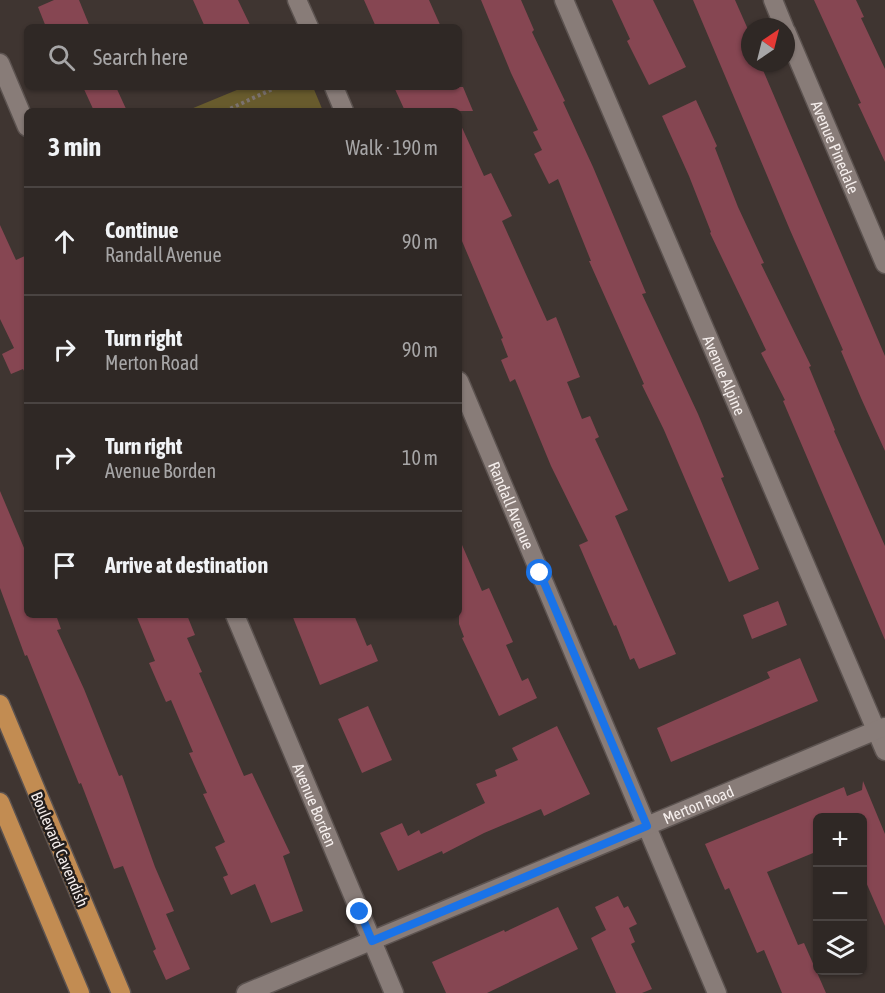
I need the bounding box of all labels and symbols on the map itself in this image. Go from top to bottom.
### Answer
north arrow [741,18,795,72]
street label: Avenue Pinedale [808,98,863,196]
street label: Avenue Alpine [699,333,749,418]
street label: Randall Avenue [485,459,538,552]
route start [526,559,552,585]
street label: Avenue Borden [289,760,340,849]
street label: Merton Road [660,782,736,827]
street label: Boulevard Cavendish [28,789,92,909]
route end [346,898,372,924]

